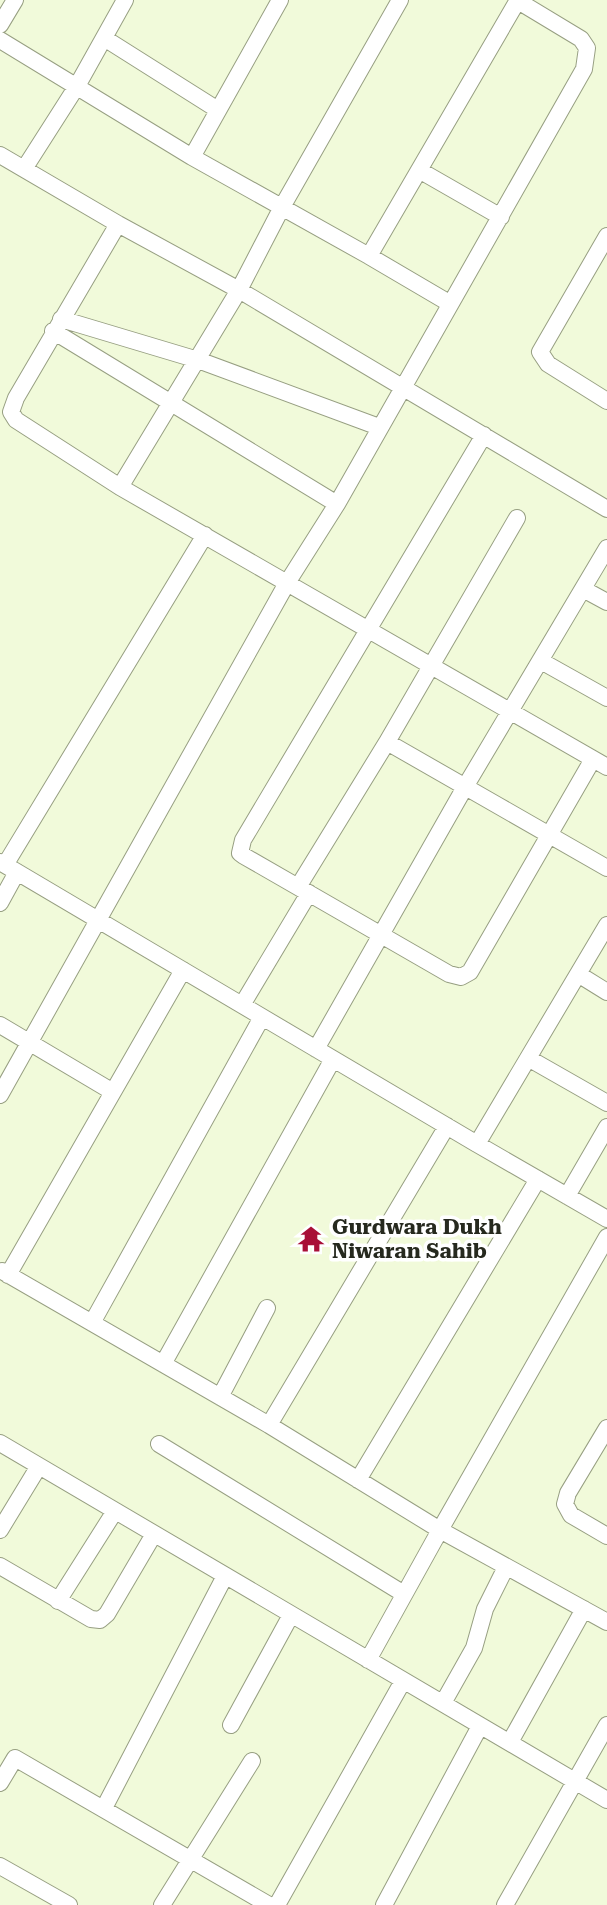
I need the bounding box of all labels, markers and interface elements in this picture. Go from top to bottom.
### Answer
place label: Gurdwara Dukh Niwaran Sahib [332,1215,502,1263]
temple icon: Gurdwara Dukh Niwaran Sahib [296,1224,326,1254]

